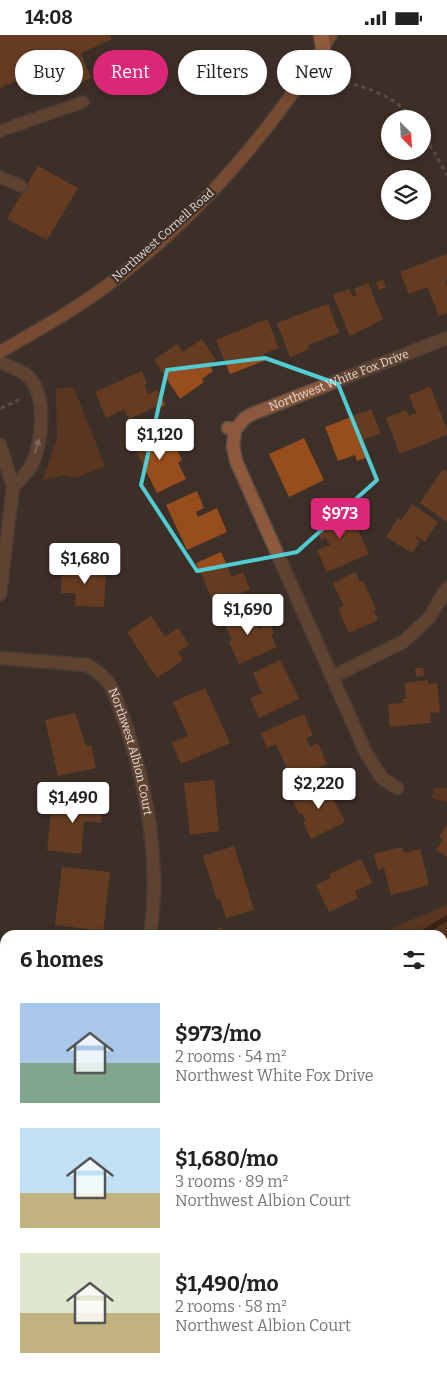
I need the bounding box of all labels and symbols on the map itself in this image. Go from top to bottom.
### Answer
north arrow [381,110,431,160]
street label: Northwest Cornell Road [109,185,217,285]
street label: Northwest White Fox Drive [267,347,411,414]
pin: $1,120 [119,419,201,461]
one-way arrow [34,438,42,453]
pin: $973 [310,497,370,540]
pin: $1,680 [44,543,126,585]
pin: $1,690 [207,593,289,636]
street label: Northwest Albion Court [106,685,155,817]
pin: $2,220 [278,767,360,810]
pin: $1,490 [32,781,114,824]

